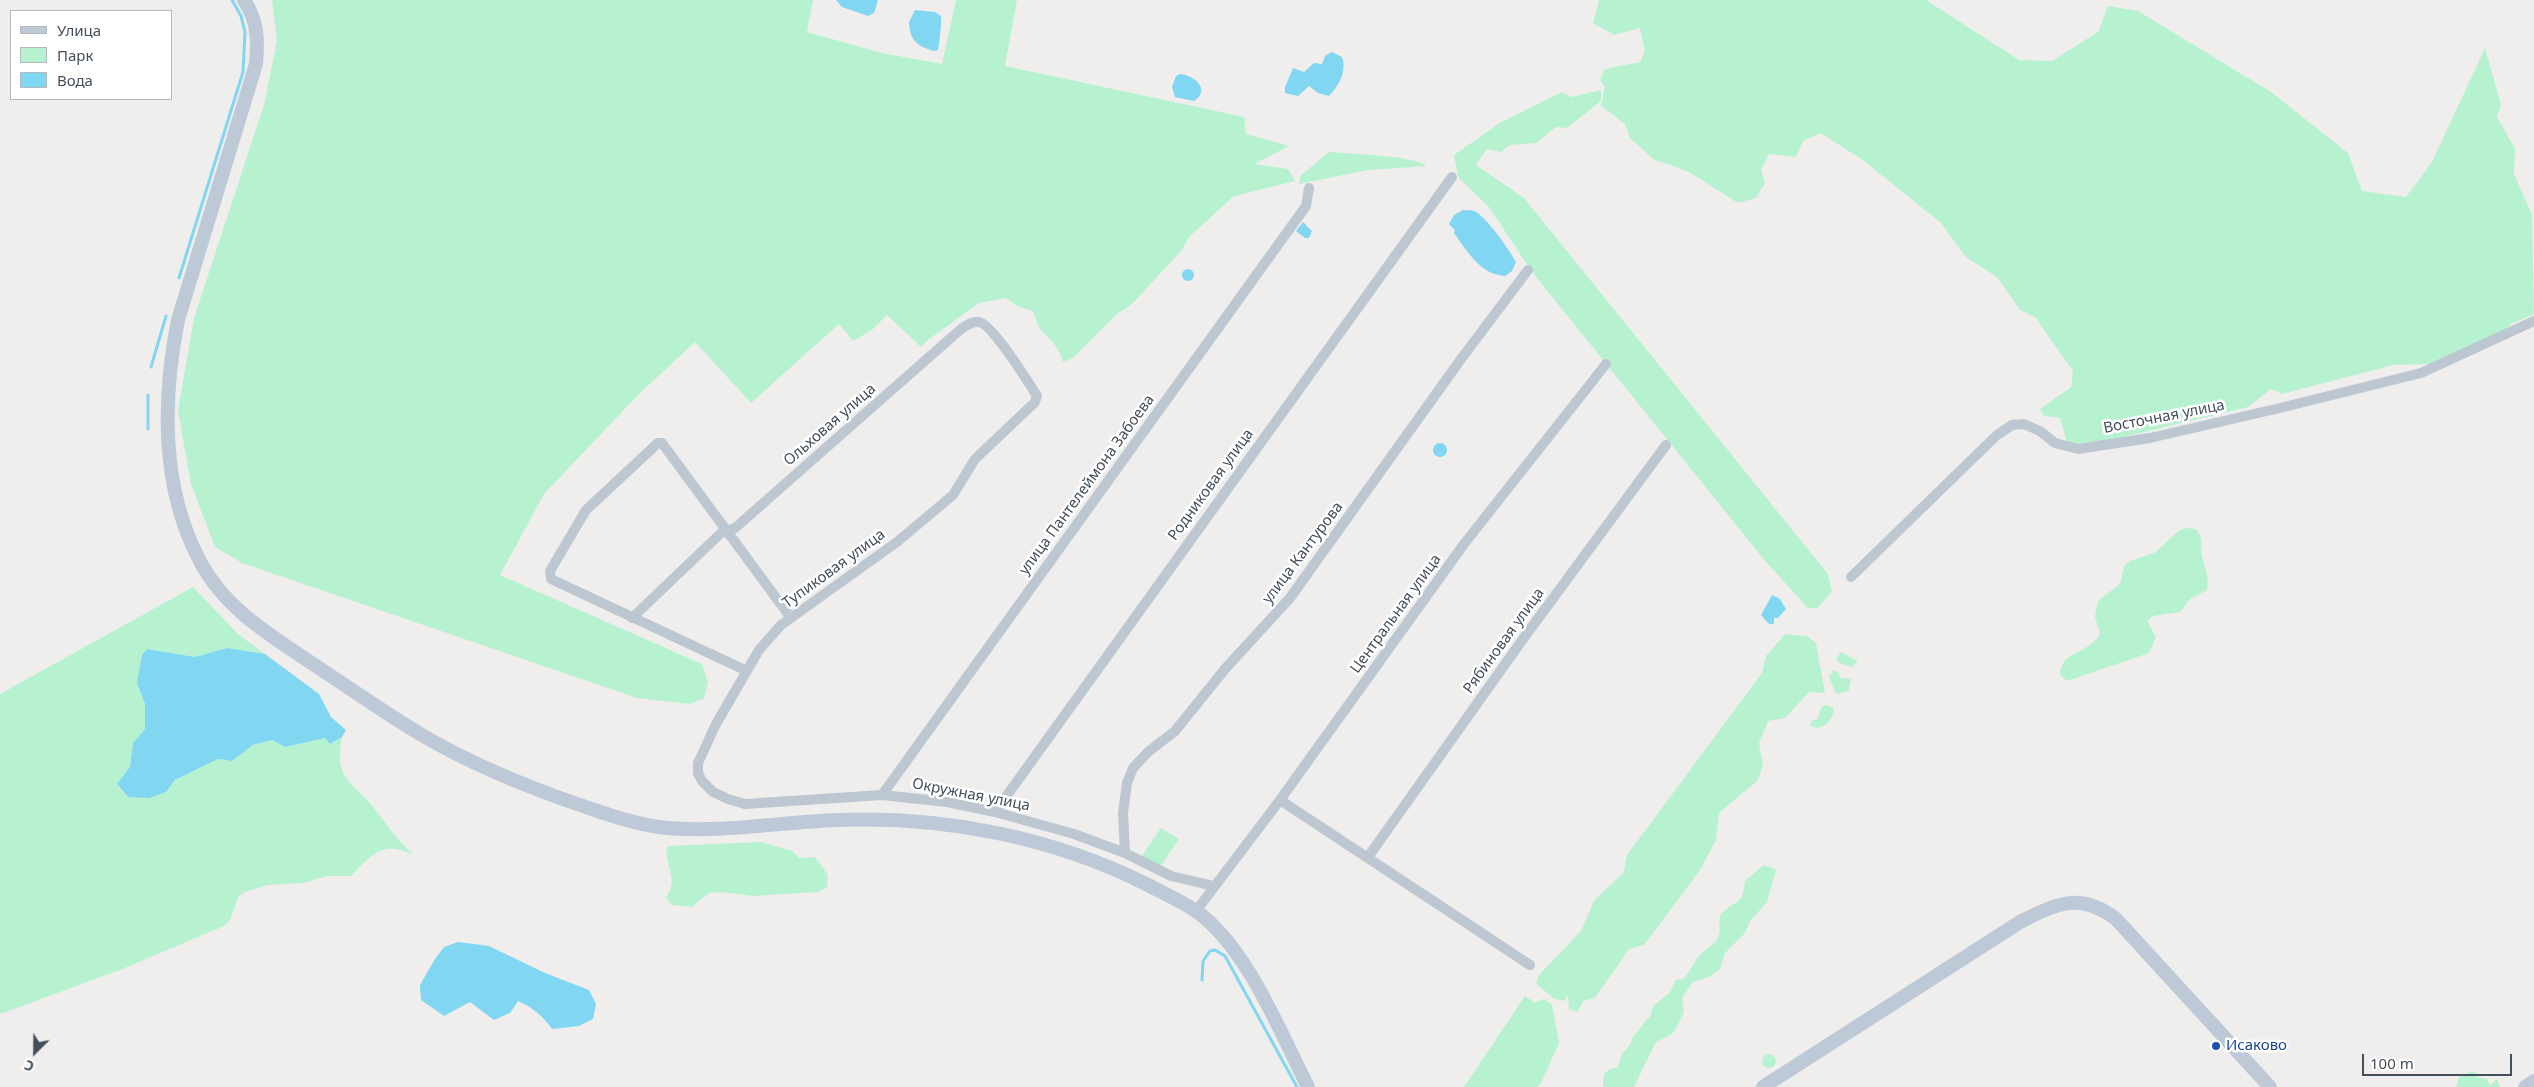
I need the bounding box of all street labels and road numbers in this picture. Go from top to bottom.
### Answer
street label: Ольховая улица [780,380,880,470]
street label: улица Пантелеймона Забоева [1016,391,1158,579]
street label: Восточная улица [2102,396,2226,438]
street label: Родниковая улица [1164,426,1258,544]
street label: улица Кантурова [1259,499,1347,607]
street label: Тупиковая улица [779,526,889,612]
street label: Центральная улица [1347,551,1445,677]
street label: Рябиновая улица [1460,585,1548,697]
street label: Окружная улица [911,775,1031,815]

